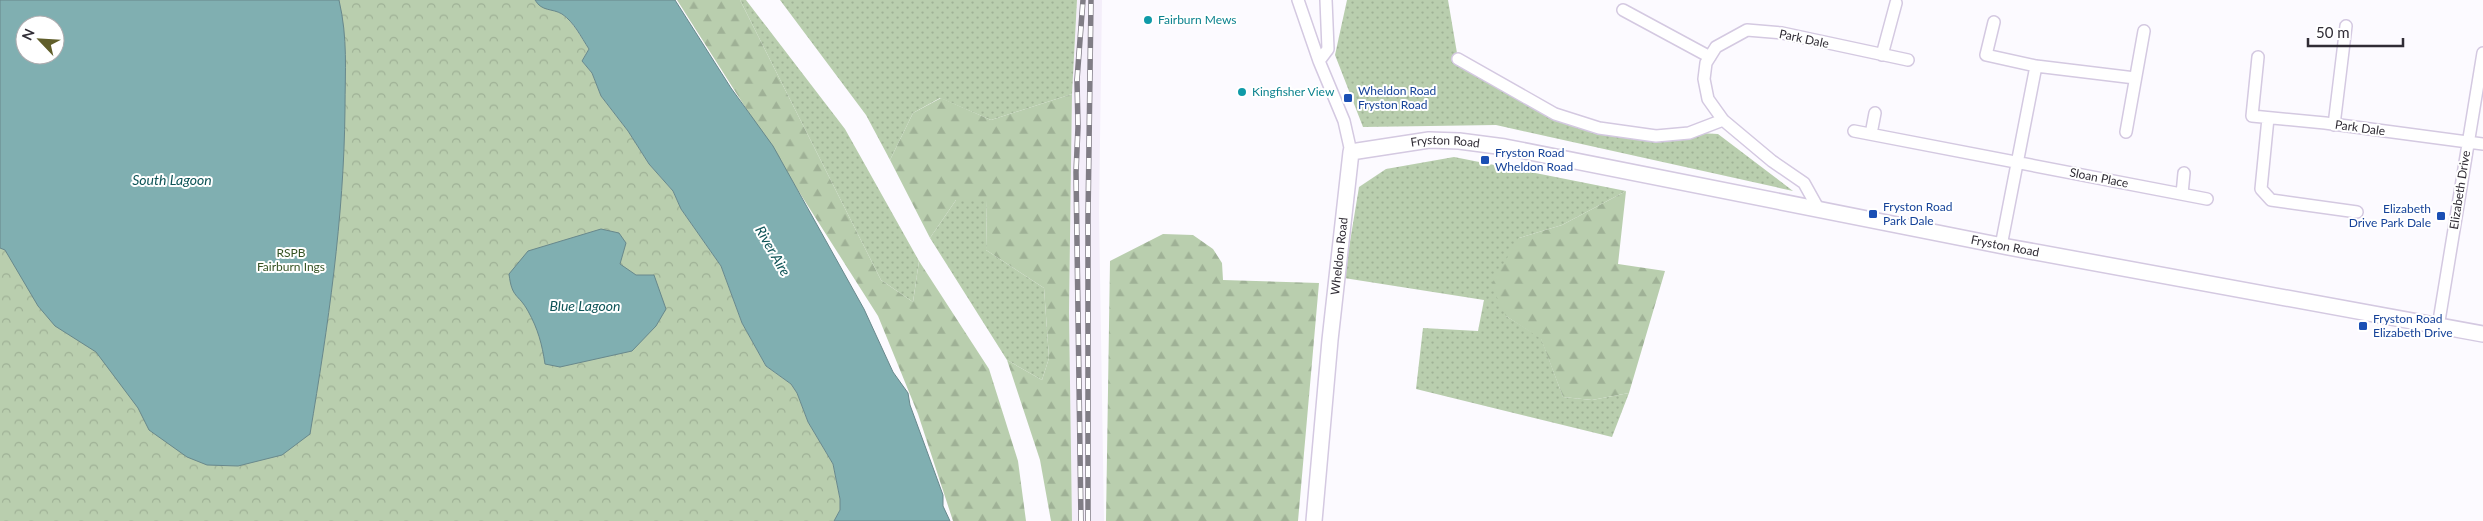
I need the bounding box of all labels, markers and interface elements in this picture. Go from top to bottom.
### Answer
place label: Fairburn Mews [1158,12,1237,27]
marker: Fairburn Mews [1142,14,1154,26]
north arrow [15,15,65,65]
scale bar [2308,15,2403,47]
text: 50 m [2316,23,2350,41]
text: N [18,26,38,43]
street label: Park Dale [1778,26,1830,51]
place label: Wheldon Road Fryston Road [1358,83,1436,112]
place label: Kingfisher View [1252,84,1335,99]
marker: Kingfisher View [1236,86,1248,98]
marker: Wheldon Road Fryston Road [1342,92,1354,104]
street label: Park Dale [2334,117,2386,138]
street label: Fryston Road [1409,132,1481,151]
place label: Fryston Road Wheldon Road [1495,145,1573,174]
street label: Elizabeth Drive [2446,149,2473,230]
marker: Fryston Road Wheldon Road [1479,154,1491,166]
street label: Sloan Place [2068,164,2130,191]
water label: South Lagoon [132,171,212,188]
place label: Fryston Road Park Dale [1883,199,1952,228]
place label: Elizabeth Drive Park Dale [2349,201,2431,230]
marker: Fryston Road Park Dale [1867,208,1879,220]
marker: Elizabeth Drive Park Dale [2435,210,2447,222]
street label: Wheldon Road [1327,216,1351,296]
water label: River Aire [752,223,795,279]
street label: Fryston Road [1970,232,2041,260]
park label: RSPB Fairburn Ings [257,245,325,274]
water label: Blue Lagoon [550,297,620,314]
place label: Fryston Road Elizabeth Drive [2373,311,2453,340]
marker: Fryston Road Elizabeth Drive [2357,320,2369,332]

